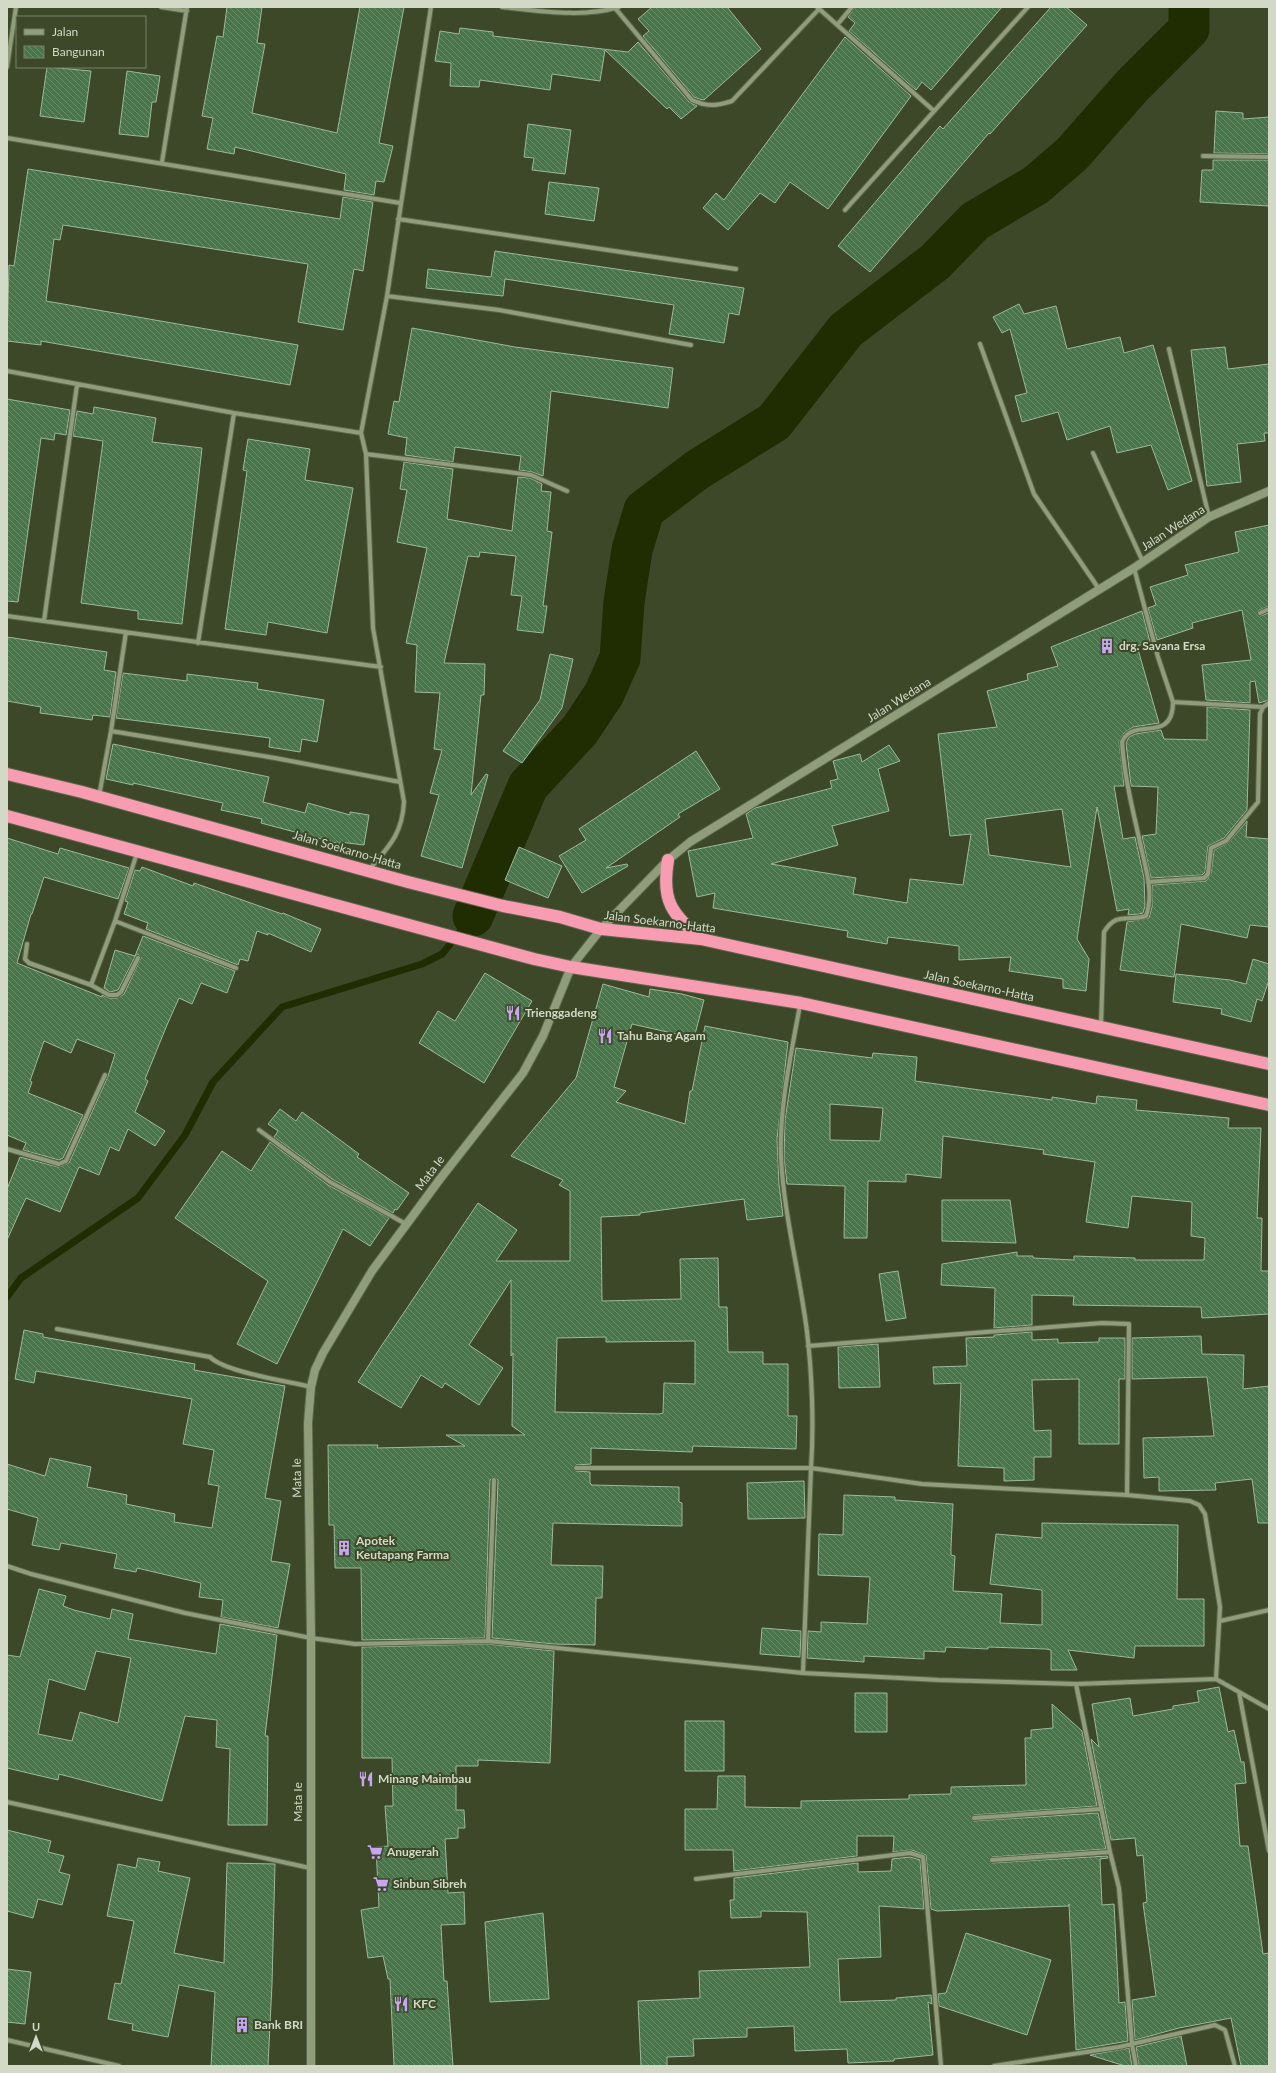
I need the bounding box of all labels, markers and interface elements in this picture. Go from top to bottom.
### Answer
legend [16,16,146,68]
text: Jalan [52,24,78,39]
text: Bangunan [52,44,105,59]
street label: Jalan Wedana [1138,501,1207,554]
building icon: drg. Savana Ersa [1098,637,1116,655]
place label: drg. Savana Ersa [1119,638,1205,653]
street label: Jalan Wedana [864,674,934,725]
street label: Jalan Soekarno-Hatta [291,827,403,872]
street label: Jalan Soekarno-Hatta [603,907,717,936]
street label: Jalan Soekarno-Hatta [923,966,1036,1005]
restaurant icon: Trienggadeng [504,1004,522,1022]
place label: Trienggadeng [525,1005,597,1020]
restaurant icon: Tahu Bang Agam [596,1027,614,1045]
place label: Tahu Bang Agam [617,1028,706,1043]
street label: Mata Ie [412,1152,448,1193]
street label: Mata Ie [289,1458,304,1498]
place label: Apotek Keutapang Farma [355,1533,449,1562]
building icon: Apotek Keutapang Farma [335,1539,353,1557]
restaurant icon: Minang Maimbau [357,1770,375,1788]
place label: Minang Maimbau [378,1771,471,1786]
street label: Mata Ie [290,1782,305,1822]
supermarket icon: Anugerah [366,1843,384,1861]
place label: Anugerah [386,1844,439,1859]
supermarket icon: Sinbun Sibreh [372,1875,390,1893]
place label: Sinbun Sibreh [393,1876,467,1891]
restaurant icon: KFC [392,1995,410,2013]
place label: KFC [413,1996,436,2011]
building icon: Bank BRI [233,2016,251,2034]
north arrow [16,2017,56,2057]
place label: Bank BRI [254,2017,303,2032]
text: U [32,2020,40,2033]

